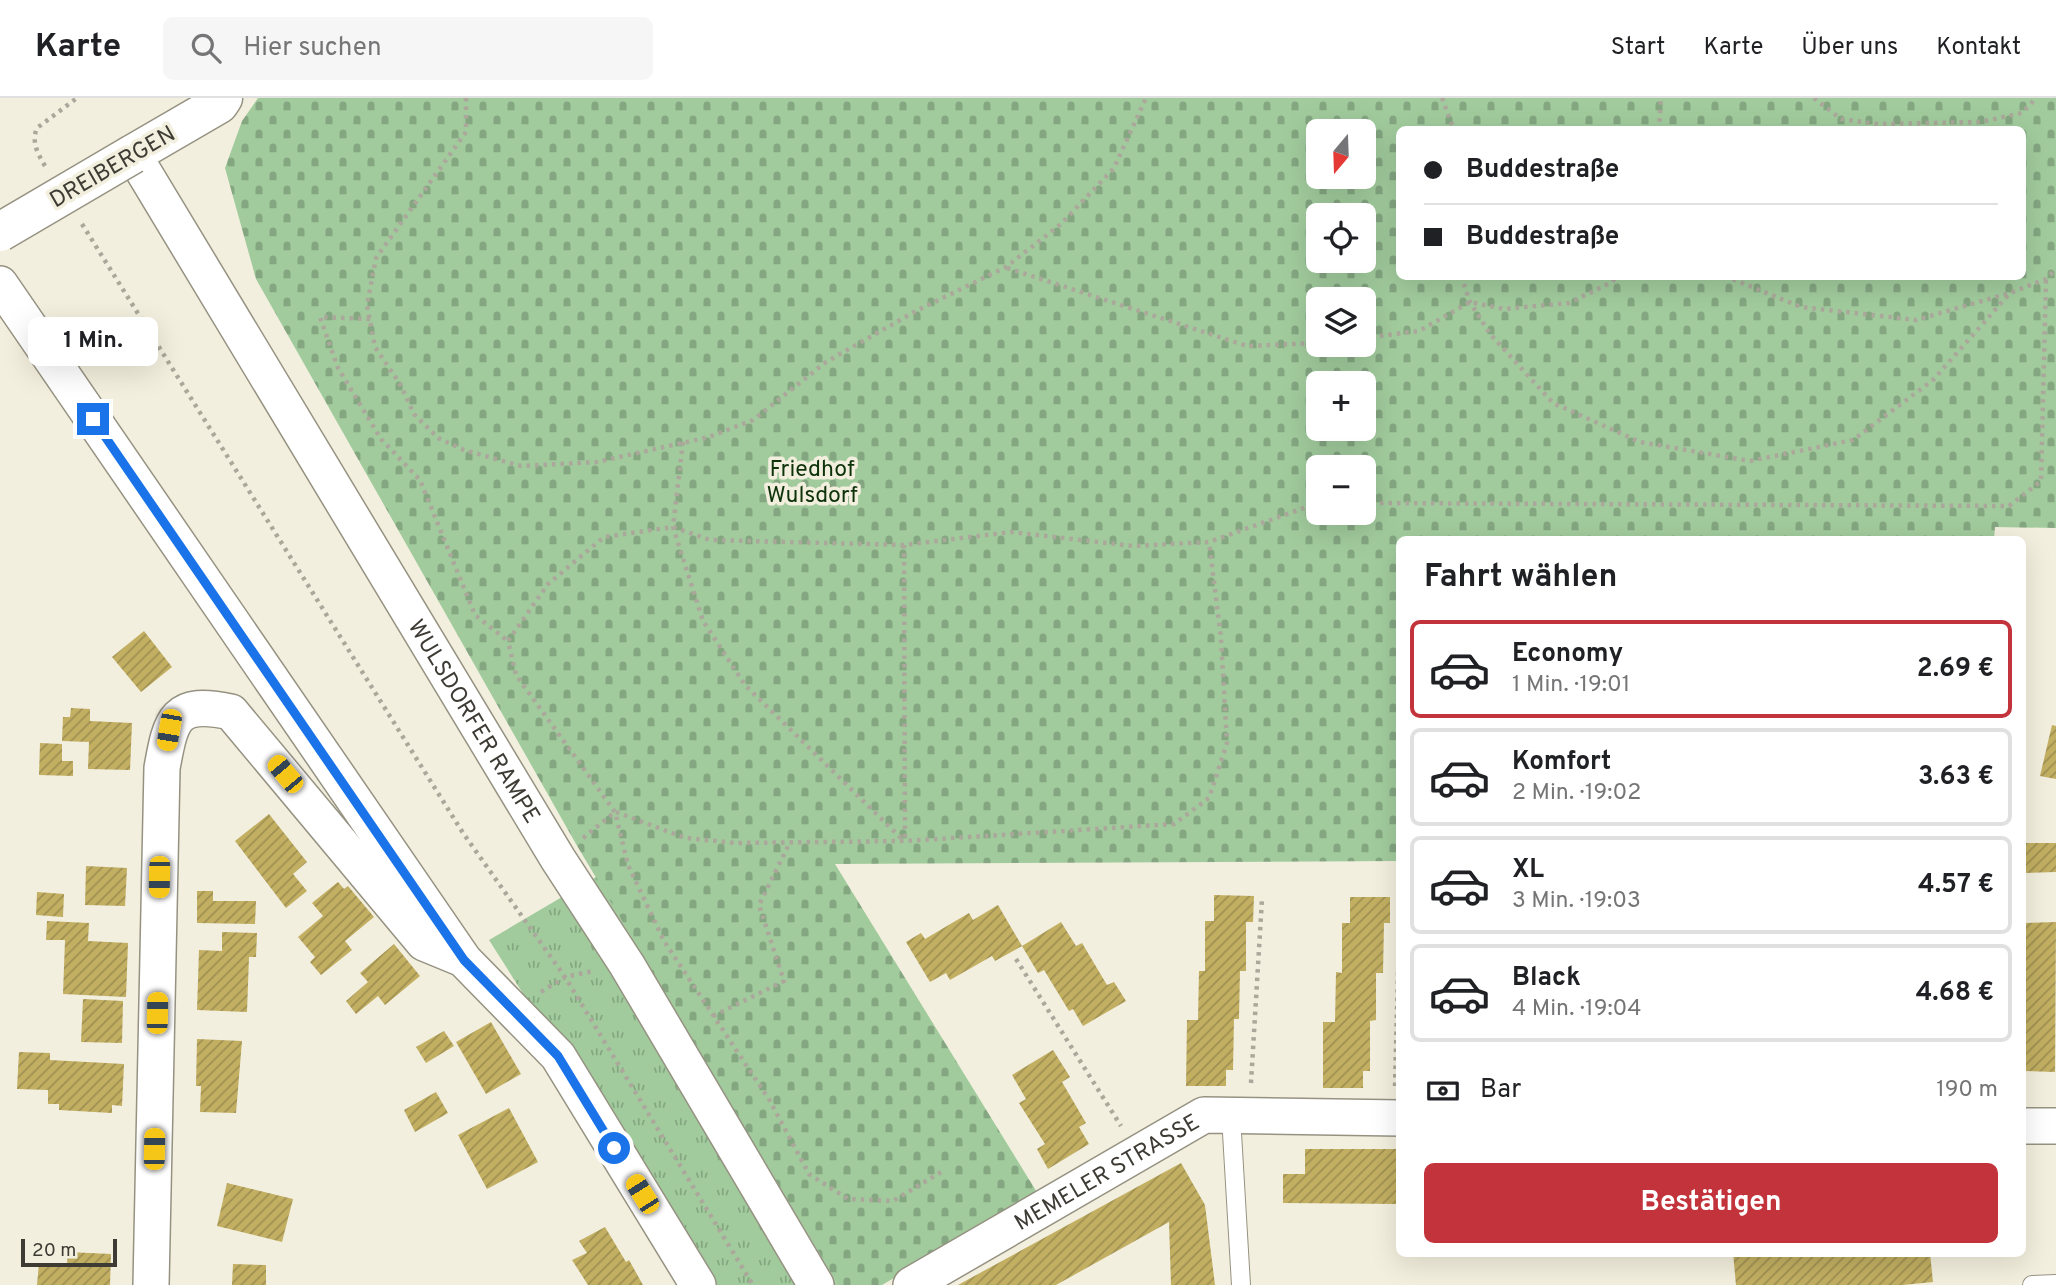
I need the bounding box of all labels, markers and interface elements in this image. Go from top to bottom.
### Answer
search box [163,17,653,80]
text: Karte [35,27,121,69]
icon: search [187,29,225,67]
text: Hier suchen [243,32,382,65]
text: Start [1611,33,1665,63]
text: Karte [1703,33,1763,63]
text: Über uns [1801,33,1898,63]
text: Kontakt [1936,33,2021,63]
north arrow [1306,119,1376,189]
map controls [1306,119,1376,525]
street label: DREIBERGEN [45,121,181,216]
text: Buddestraße [1466,154,1619,187]
button: locate [1306,203,1376,273]
text: Buddestraße [1466,221,1619,254]
button: layers [1306,287,1376,357]
callout: 1 Min. [28,317,158,366]
text: 1 Min. [63,327,123,356]
button: + [1306,371,1376,441]
route end [77,403,109,435]
button: − [1306,455,1376,525]
park label: Friedhof Wulsdorf [766,456,858,511]
text: Fahrt wählen [1424,558,1617,598]
street label: WULSDORFER RAMPE [400,615,545,830]
icon: car [1428,638,1491,701]
text: Economy [1512,638,1623,671]
text: 2.69 € [1917,653,1994,686]
text: 1 Min. · 19:01 [1512,671,1630,700]
car [156,707,183,753]
icon: car [1428,746,1491,809]
text: Komfort [1512,746,1611,779]
car [264,751,307,797]
text: 3.63 € [1918,761,1994,794]
text: 2 Min. · 19:02 [1512,779,1641,808]
icon: car [1428,854,1491,917]
text: XL [1512,854,1544,887]
car [149,856,170,898]
text: 4.57 € [1918,869,1994,902]
text: 3 Min. · 19:03 [1512,887,1641,916]
icon: car [1428,962,1491,1025]
text: Black [1512,962,1581,995]
text: 4.68 € [1916,977,1994,1010]
car [147,992,168,1034]
text: 4 Min. · 19:04 [1512,995,1642,1024]
icon: cash [1424,1072,1462,1110]
text: Bar [1480,1074,1521,1107]
text: 190 m [1936,1076,1998,1105]
street label: MEMELER STRASSE [1010,1109,1205,1239]
car [144,1128,165,1170]
route start [598,1132,630,1164]
button: Bestätigen [1424,1163,1998,1243]
car [622,1171,663,1217]
scale bar [21,1236,117,1268]
text: 20 m [32,1239,76,1263]

